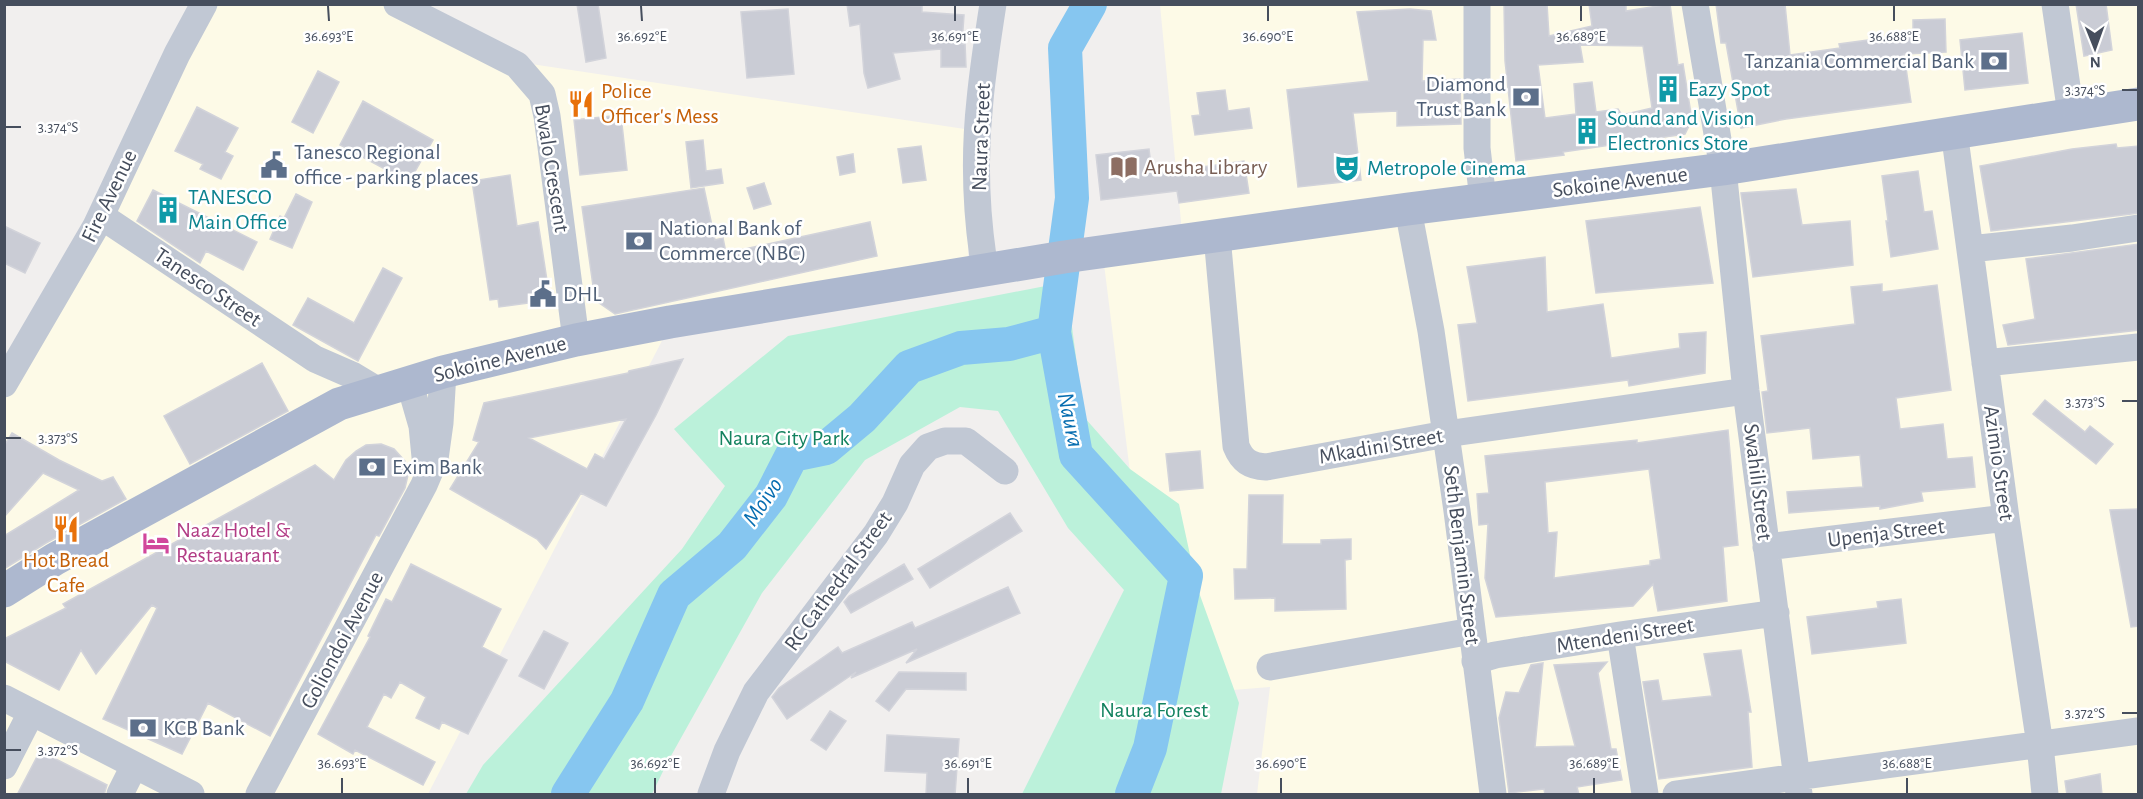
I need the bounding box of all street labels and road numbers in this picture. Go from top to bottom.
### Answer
street label: Naura Street [968,83,994,191]
street label: Bwalo Crescent [531,102,573,234]
street label: Fire Avenue [77,146,141,246]
street label: Sokoine Avenue [1551,163,1689,201]
street label: Tanesco Street [151,243,265,331]
street label: Sokoine Avenue [431,332,569,386]
street label: Azimio Street [1980,404,2018,522]
street label: Swahili Street [1740,422,1776,542]
street label: Mkadini Street [1317,424,1445,468]
street label: Seth Benjamin Street [1440,464,1484,646]
street label: RC Cathedral Street [780,507,896,655]
street label: Upenja Street [1826,515,1946,551]
street label: Goliondoi Avenue [297,568,387,712]
street label: Mtendeni Street [1555,613,1695,657]

